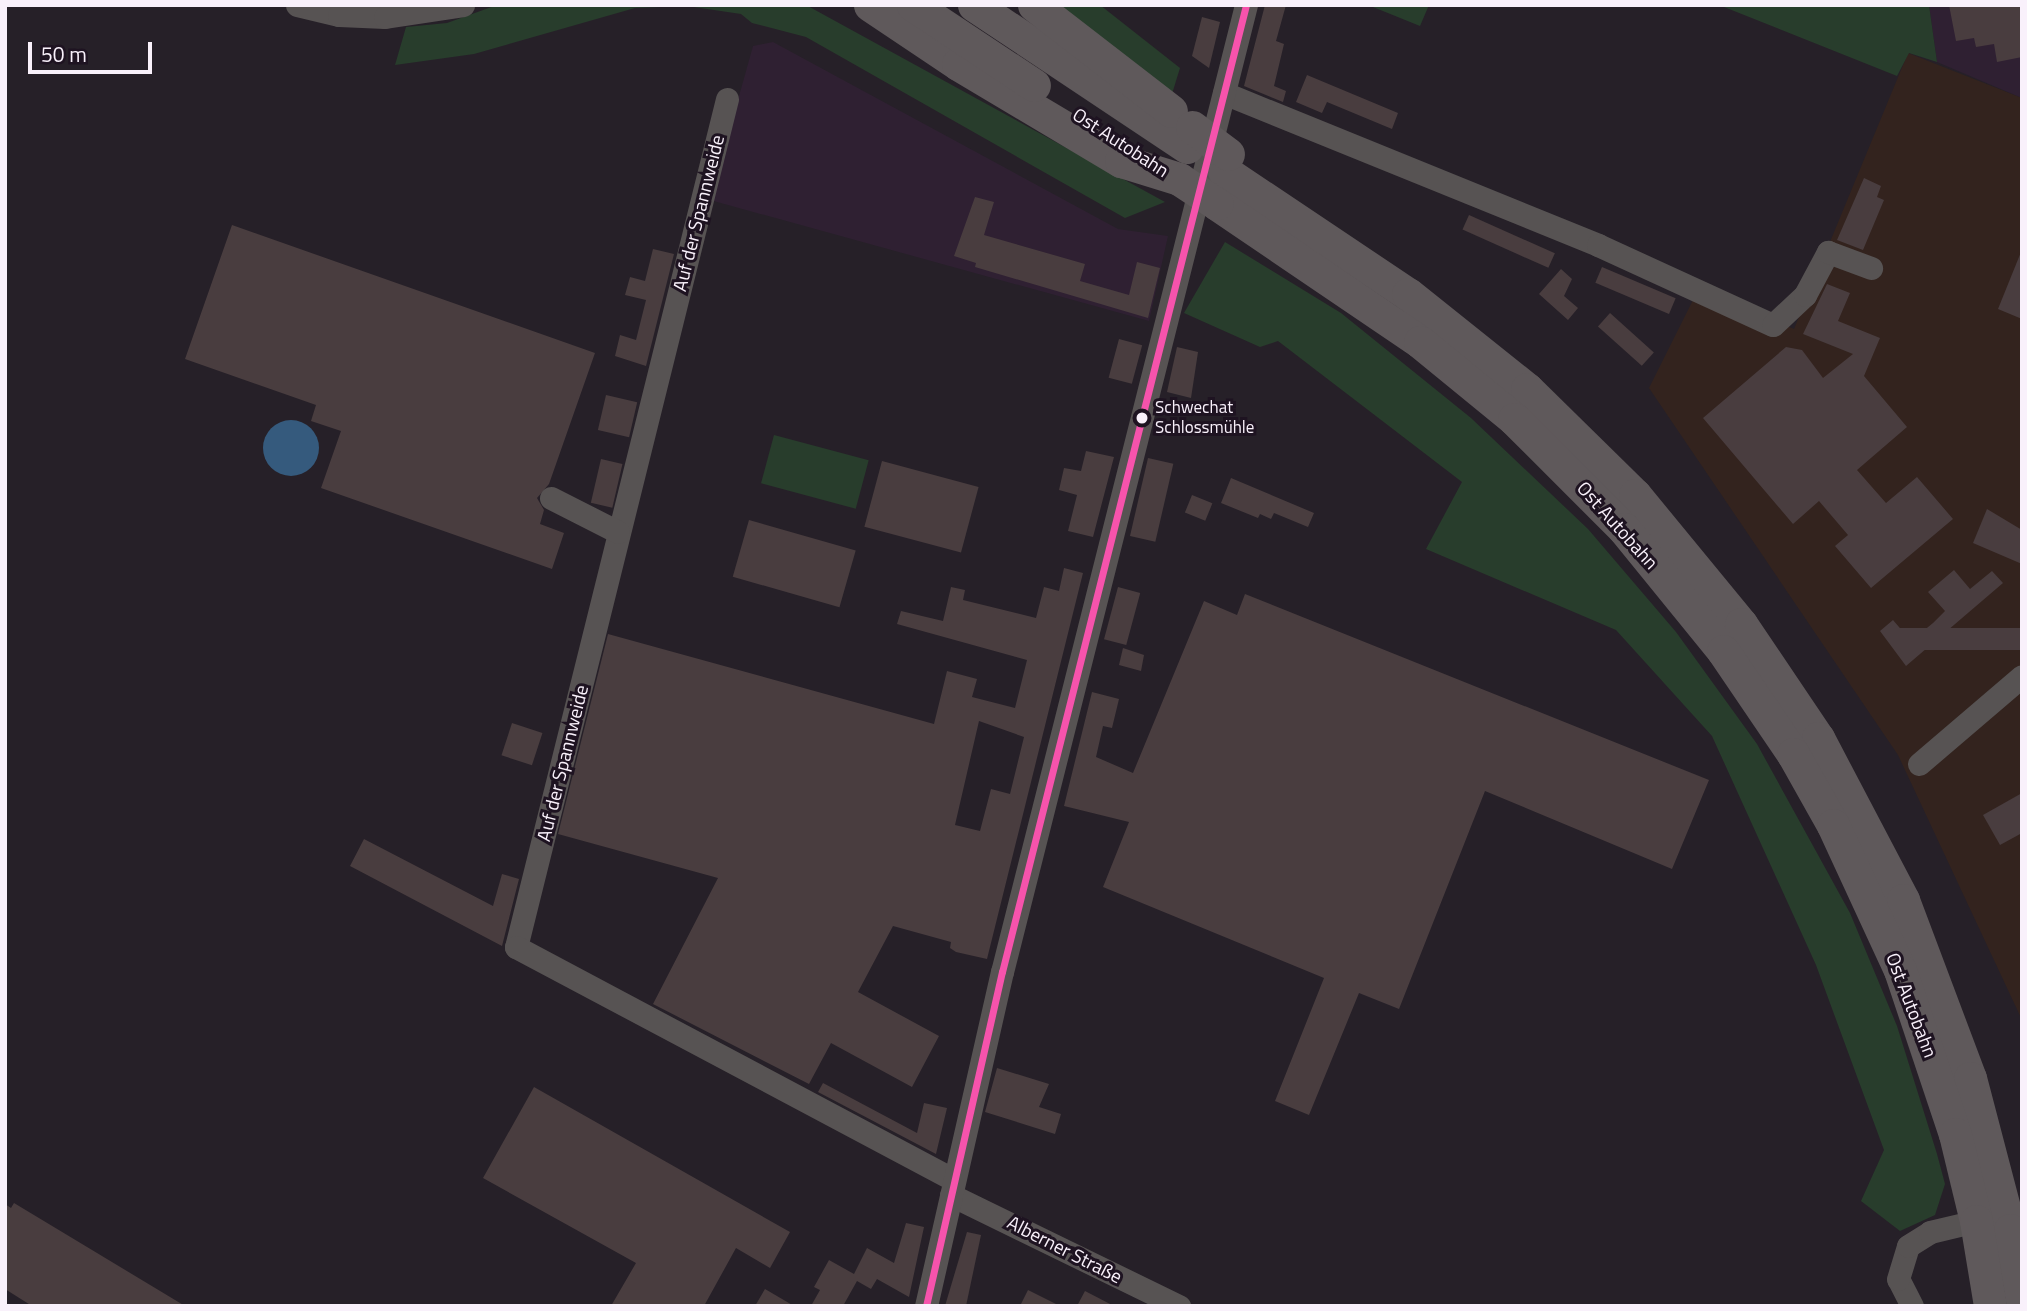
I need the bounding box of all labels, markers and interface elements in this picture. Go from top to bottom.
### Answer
scale bar [32,28,156,72]
text: 50 m [41,38,87,70]
street label: Ost Autobahn [1069,102,1173,182]
street label: Auf der Spannweide [668,133,728,293]
place label: Schwechat Schlossmühle [1155,398,1254,438]
marker: Schwechat Schlossmühle [1135,411,1149,425]
street label: Ost Autobahn [1573,476,1663,574]
street label: Auf der Spannweide [532,683,592,843]
street label: Ost Autobahn [1882,949,1942,1061]
street label: Alberner Straße [1004,1210,1126,1288]

